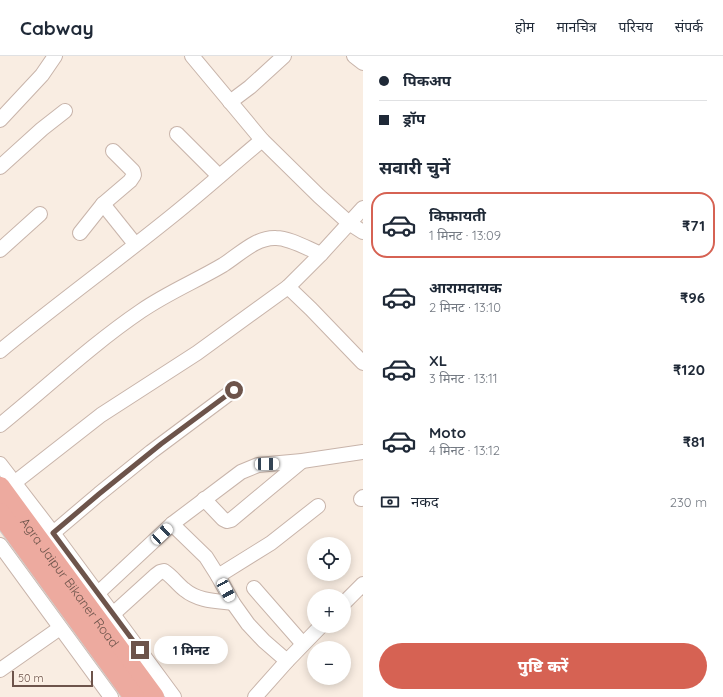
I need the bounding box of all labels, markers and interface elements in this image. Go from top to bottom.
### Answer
text: Cabway [20,16,94,40]
text: होम [515,18,534,36]
text: मानचित्र [556,18,597,36]
text: परिचय [619,18,653,36]
text: संपर्क [675,18,703,36]
text: पिकअप [403,71,451,90]
text: ड्रॉप [403,109,425,128]
text: सवारी चुनें [379,156,450,179]
text: किफ़ायती [429,206,486,225]
icon: car [381,207,417,243]
text: ₹71 [682,216,705,235]
text: 1 मिनट · 13:09 [429,227,501,243]
text: आरामदायक [429,278,502,297]
icon: car [381,279,417,315]
text: ₹96 [680,288,705,307]
text: 2 मिनट · 13:10 [429,299,501,315]
icon: car [381,351,417,387]
text: XL [429,351,447,370]
text: ₹120 [673,360,705,379]
text: 3 मिनट · 13:11 [429,370,498,386]
route start [225,381,243,399]
icon: car [381,423,417,459]
text: Moto [429,423,466,442]
text: ₹81 [683,432,705,451]
text: 4 मिनट · 13:12 [429,442,500,458]
car [255,458,279,470]
icon: cash [379,491,401,513]
text: नकद [411,492,439,511]
text: 230 m [670,494,707,510]
street label: Agra Jaipur Bikaner Road [17,514,123,650]
car [149,521,175,547]
map controls [307,537,351,685]
button: locate [307,537,351,581]
car [215,577,237,603]
button: + [307,589,351,633]
callout: 1 मिनट [154,636,228,664]
route end [131,641,149,659]
button: − [307,641,351,685]
text: 1 मिनट [173,642,209,658]
button: पुष्टि करें [379,643,707,689]
scale bar [12,669,93,688]
text: 50 m [18,671,44,685]

